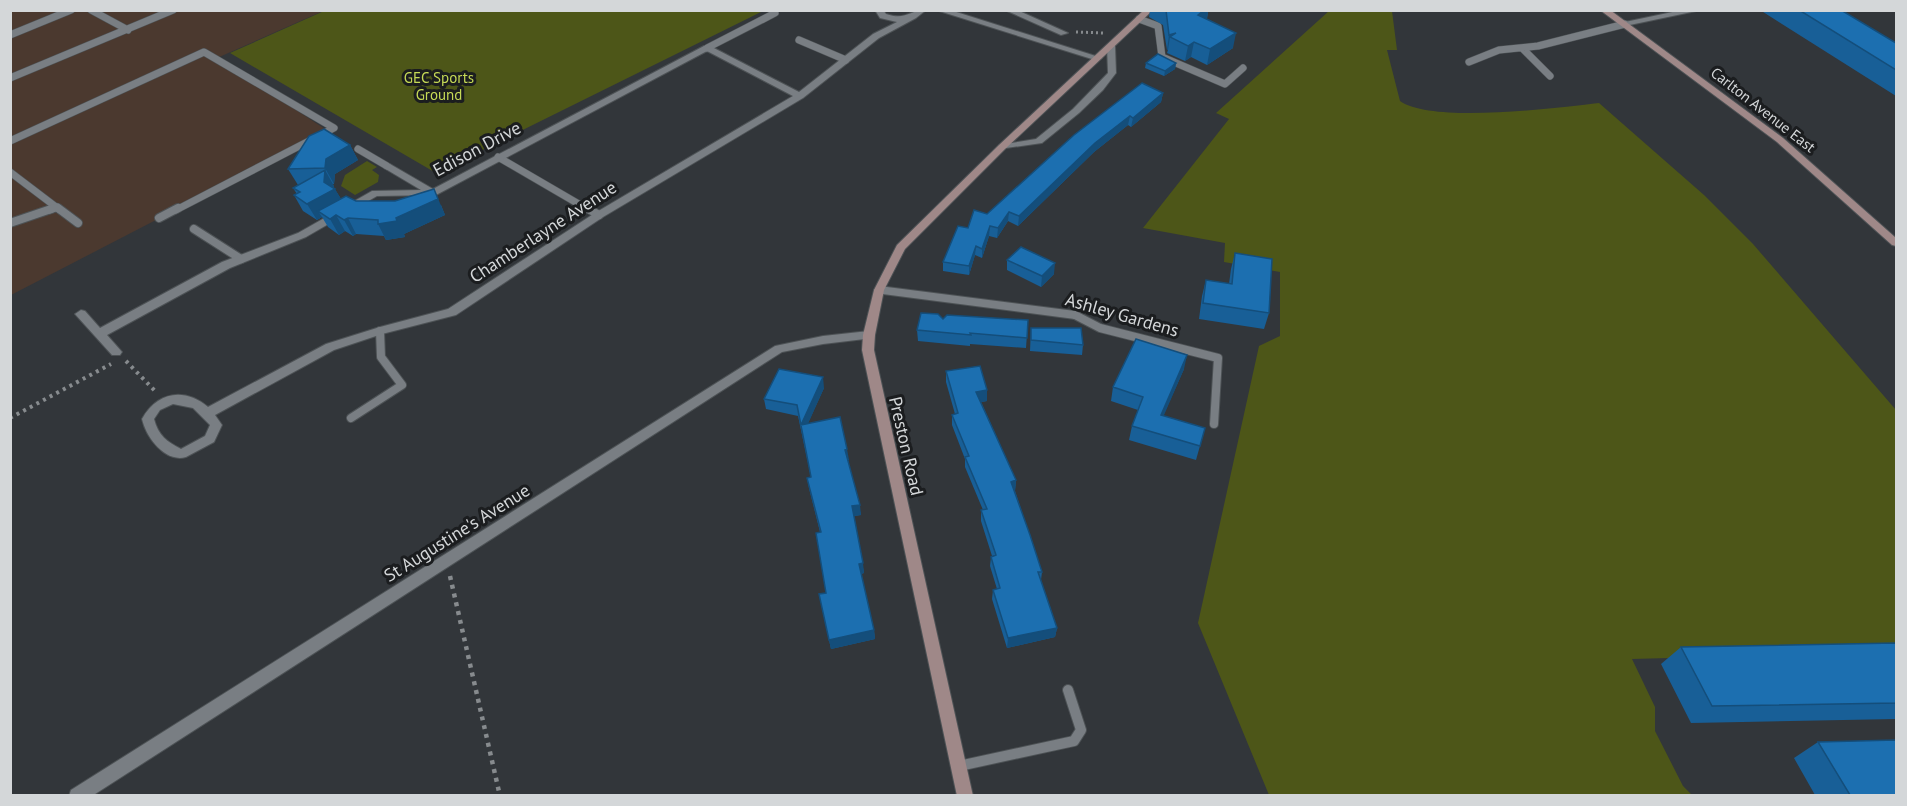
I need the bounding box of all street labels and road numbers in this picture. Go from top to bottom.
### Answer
street label: Carlton Avenue East [1707,63,1819,156]
street label: Edison Drive [429,116,525,181]
street label: Chamberlayne Avenue [465,175,621,288]
street label: Ashley Gardens [1063,287,1181,342]
street label: Preston Road [884,394,929,497]
street label: St Augustine's Avenue [380,478,534,587]

